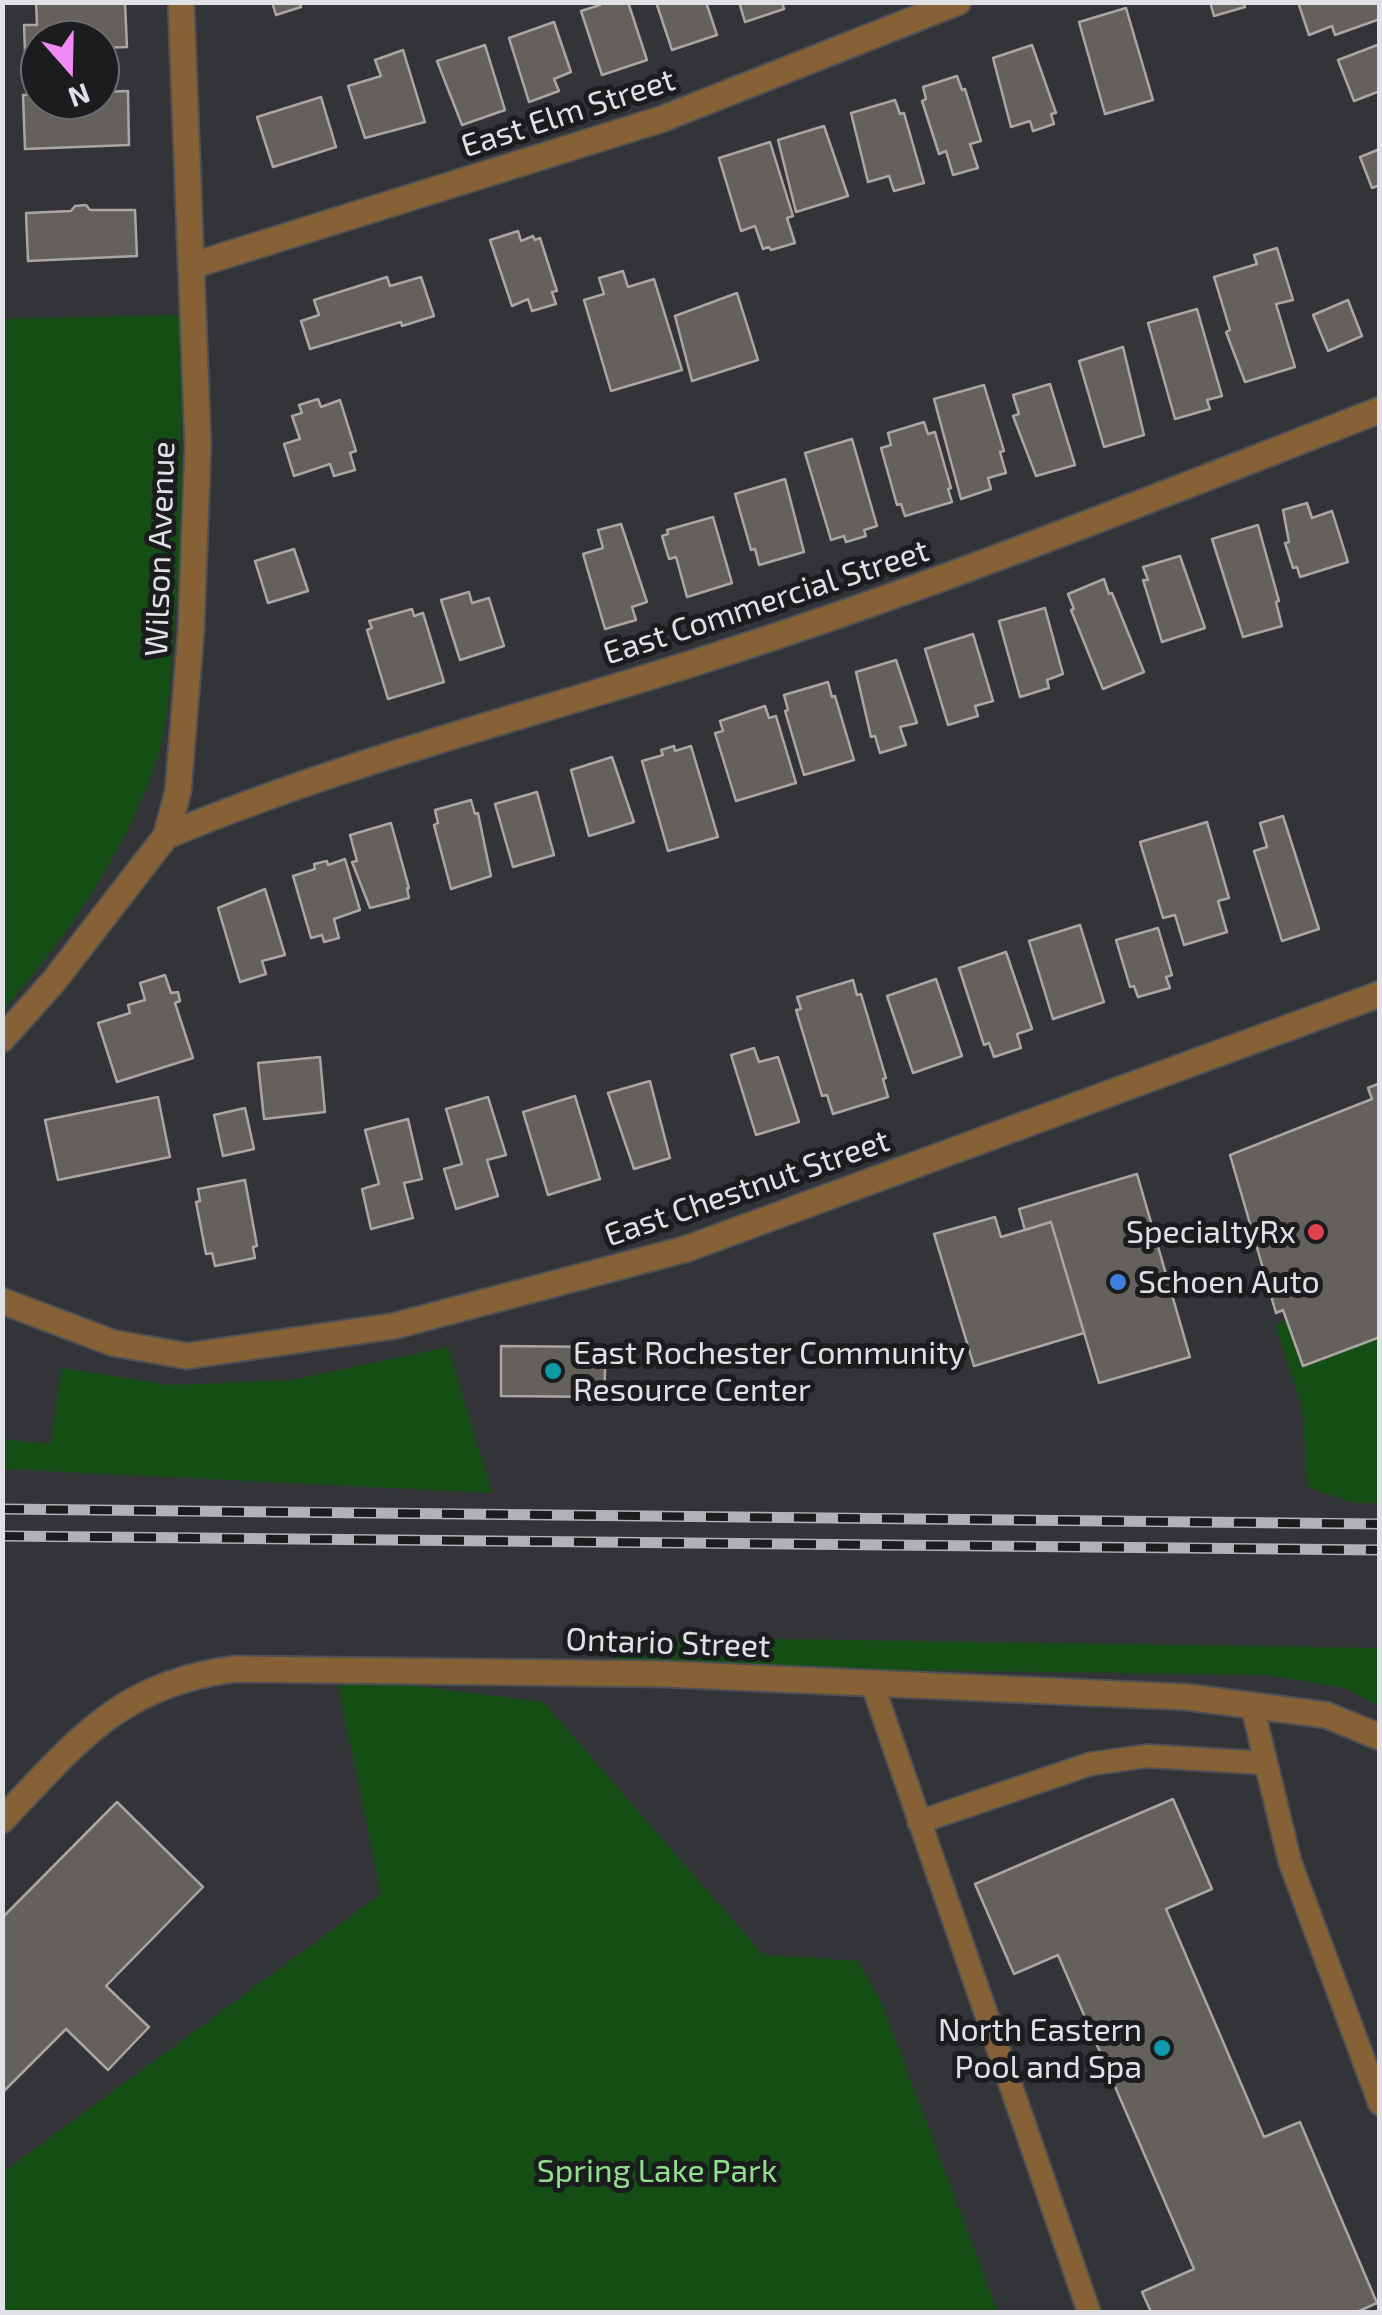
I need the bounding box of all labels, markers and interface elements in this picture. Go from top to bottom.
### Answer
north arrow [20,20,120,120]
street label: East Elm Street [456,60,680,166]
text: N [64,77,95,116]
street label: Wilson Avenue [137,441,183,657]
street label: East Commercial Street [598,531,934,673]
street label: East Chestnut Street [600,1121,894,1255]
place label: SpecialtyRx [1126,1213,1296,1251]
marker: SpecialtyRx [1305,1221,1327,1243]
place label: Schoen Auto [1138,1263,1320,1301]
marker: Schoen Auto [1107,1271,1129,1293]
place label: East Rochester Community Resource Center [573,1334,965,1409]
marker: East Rochester Community Resource Center [542,1360,564,1382]
street label: Ontario Street [565,1620,771,1666]
place label: North Eastern Pool and Spa [938,2011,1142,2086]
marker: North Eastern Pool and Spa [1151,2037,1173,2059]
park label: Spring Lake Park [537,2152,777,2190]

